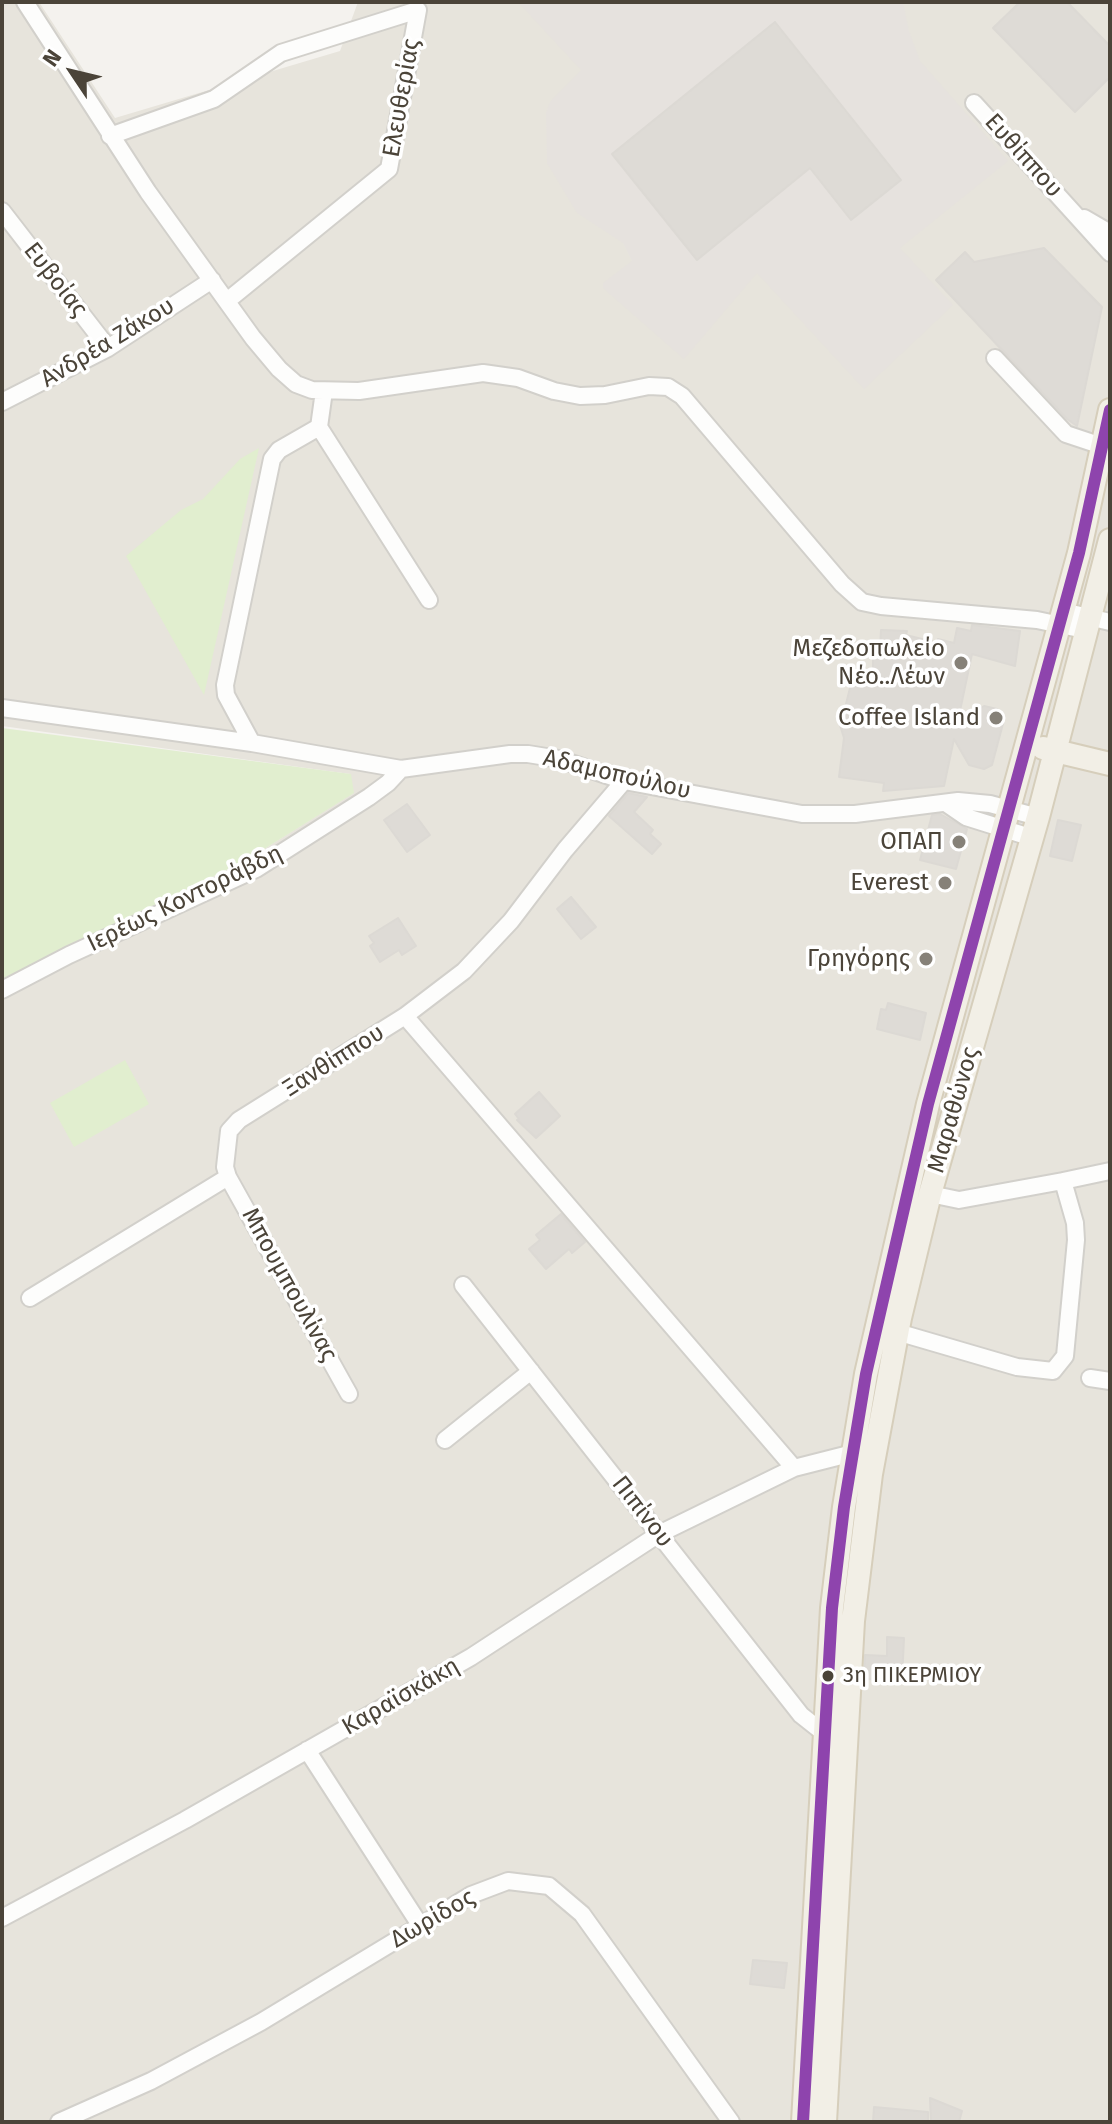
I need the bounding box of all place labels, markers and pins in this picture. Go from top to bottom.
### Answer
place label: Μεζεδοπωλείο Νέο..Λέων [793,635,945,691]
marker: Μεζεδοπωλείο Νέο..Λέων [952,654,970,672]
place label: Coffee Island [838,704,980,732]
marker: Coffee Island [987,709,1005,727]
place label: ΟΠΑΠ [880,828,943,856]
marker: ΟΠΑΠ [950,833,968,851]
place label: Everest [850,869,929,897]
marker: Everest [936,874,954,892]
place label: Γρηγόρης [807,945,910,973]
marker: Γρηγόρης [917,950,935,968]
place label: 3η ΠΙΚΕΡΜΙΟΥ [843,1663,981,1689]
marker: 3η ΠΙΚΕΡΜΙΟΥ [820,1668,836,1684]

